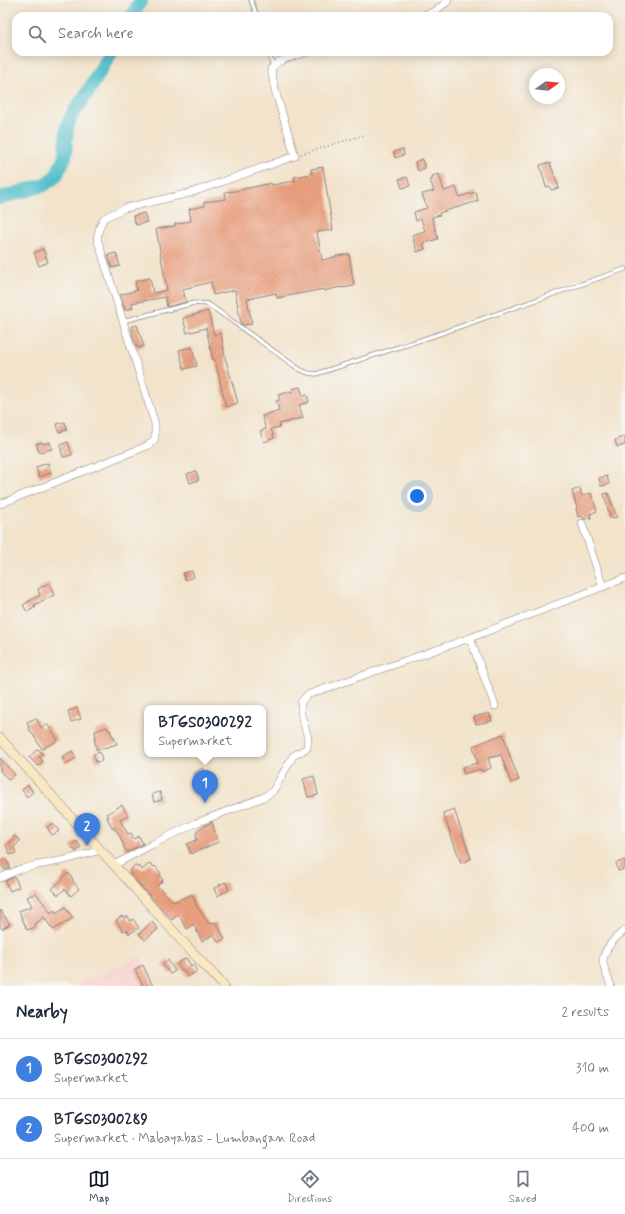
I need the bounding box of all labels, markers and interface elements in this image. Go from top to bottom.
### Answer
search box [12,12,613,56]
icon: search [26,23,48,45]
text: Search here [58,24,134,44]
north arrow [529,68,565,104]
your location [407,486,427,506]
popup [144,705,266,757]
text: BTGS0300292 [158,713,252,733]
text: Supermarket [158,733,232,750]
pin: 1 [192,770,218,803]
pin: 2 [74,813,100,846]
text: Nearby [16,1001,68,1023]
text: 2 results [562,1004,609,1021]
text: BTGS0300292 [54,1050,148,1070]
text: 1 [26,1060,32,1077]
text: 310 m [576,1060,609,1077]
text: Supermarket [54,1070,128,1087]
text: BTGS0300289 [54,1110,148,1130]
text: 2 [26,1120,32,1137]
text: 400 m [572,1120,609,1137]
text: Supermarket · Mabayabas - Lumbangan Road [54,1130,315,1147]
tab: Map [88,1168,110,1206]
tab: Directions [287,1168,332,1206]
tab: Saved [509,1168,537,1206]

